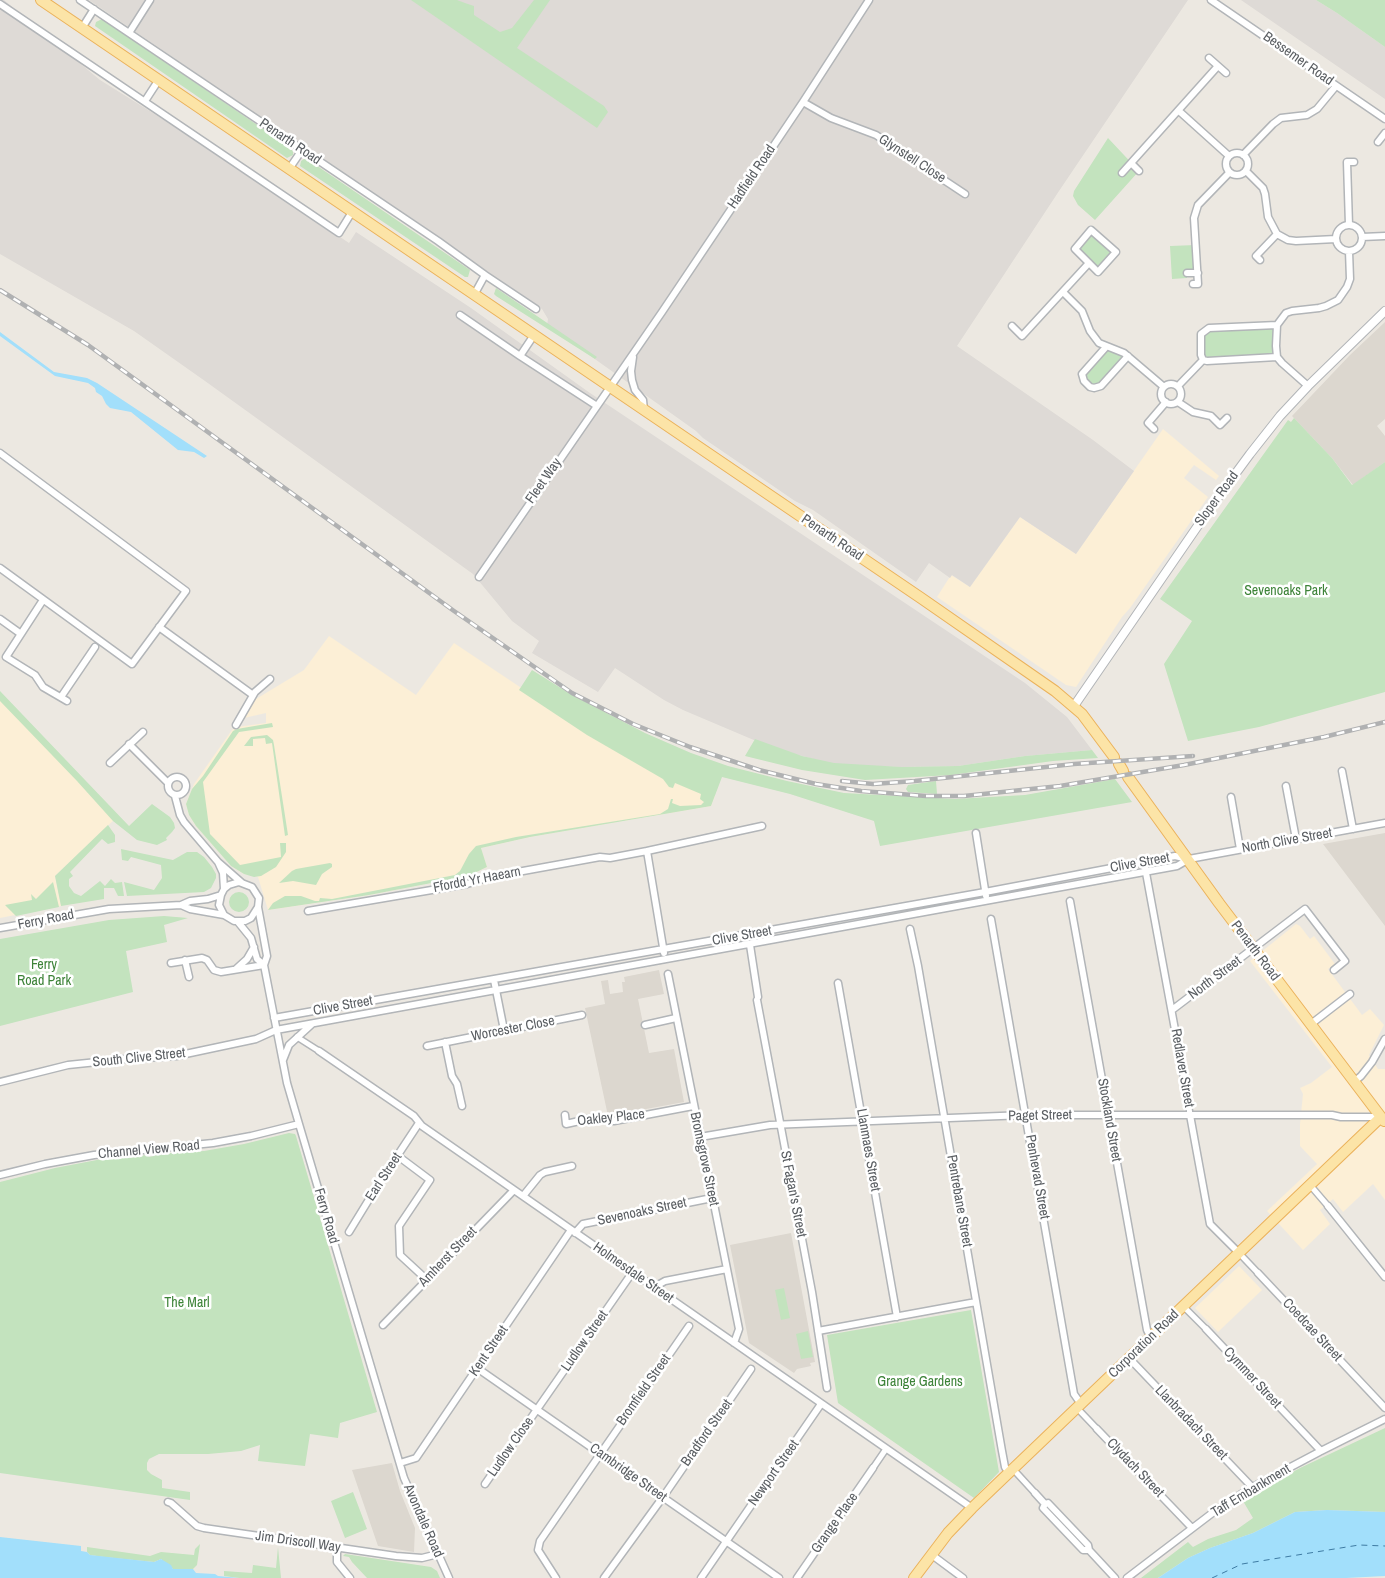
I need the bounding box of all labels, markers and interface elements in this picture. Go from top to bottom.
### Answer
street label: Bessemer Road [1259,29,1337,89]
street label: Penarth Road [256,115,324,169]
street label: Glynstell Close [875,131,949,187]
street label: Hadfield Road [725,142,779,212]
street label: Fleet Way [522,455,566,507]
street label: Sloper Road [1191,468,1243,530]
street label: Penarth Road [798,511,866,565]
park label: Sevenoaks Park [1244,583,1328,599]
street label: North Clive Street [1241,825,1333,857]
street label: Clive Street [1109,850,1171,876]
street label: Ffordd Yr Haearn [432,863,522,897]
street label: Ferry Road [16,906,76,934]
street label: Penarth Road [1227,918,1283,984]
street label: Clive Street [711,923,773,949]
street label: North Street [1185,953,1245,1003]
park label: Ferry Road Park [17,957,71,990]
street label: Clive Street [312,993,374,1019]
street label: Worcester Close [470,1013,556,1045]
street label: Redlaver Street [1167,1027,1197,1109]
street label: South Clive Street [92,1045,186,1071]
street label: Stockland Street [1093,1077,1125,1163]
street label: Oakley Place [576,1106,646,1130]
street label: Llanmaes Street [852,1107,884,1193]
street label: Paget Street [1008,1107,1072,1125]
street label: Bromsgrove Street [686,1110,722,1208]
street label: Penhevad Street [1021,1133,1053,1221]
street label: Channel View Road [98,1137,200,1163]
street label: St Fagan's Street [776,1149,810,1239]
street label: Earl Street [362,1150,406,1204]
street label: Pentrebane Street [943,1154,975,1248]
street label: Ferry Road [310,1186,342,1246]
street label: Sevenoaks Street [596,1194,688,1230]
street label: Amherst Street [415,1224,481,1290]
street label: Holmesdale Street [590,1239,676,1307]
park label: The Marl [164,1295,210,1311]
street label: Coedcae Street [1279,1295,1345,1365]
street label: Corporation Road [1105,1306,1183,1382]
street label: Ludlow Street [558,1307,612,1375]
street label: Kent Street [466,1322,512,1380]
street label: Cymmer Street [1220,1344,1284,1412]
street label: Bromfield Street [613,1351,675,1429]
park label: Grange Gardens [877,1374,963,1390]
street label: Llanbradach Street [1151,1382,1231,1464]
street label: Bradford Street [678,1396,736,1470]
street label: Ludlow Close [484,1414,538,1480]
street label: Clydach Street [1103,1435,1167,1501]
street label: Newport Street [745,1437,803,1509]
street label: Cambridge Street [586,1440,670,1506]
street label: Taff Embankment [1208,1461,1294,1521]
street label: Avondale Road [399,1482,447,1560]
street label: Grange Place [808,1489,862,1557]
street label: Jim Driscoll Way [254,1528,342,1556]

